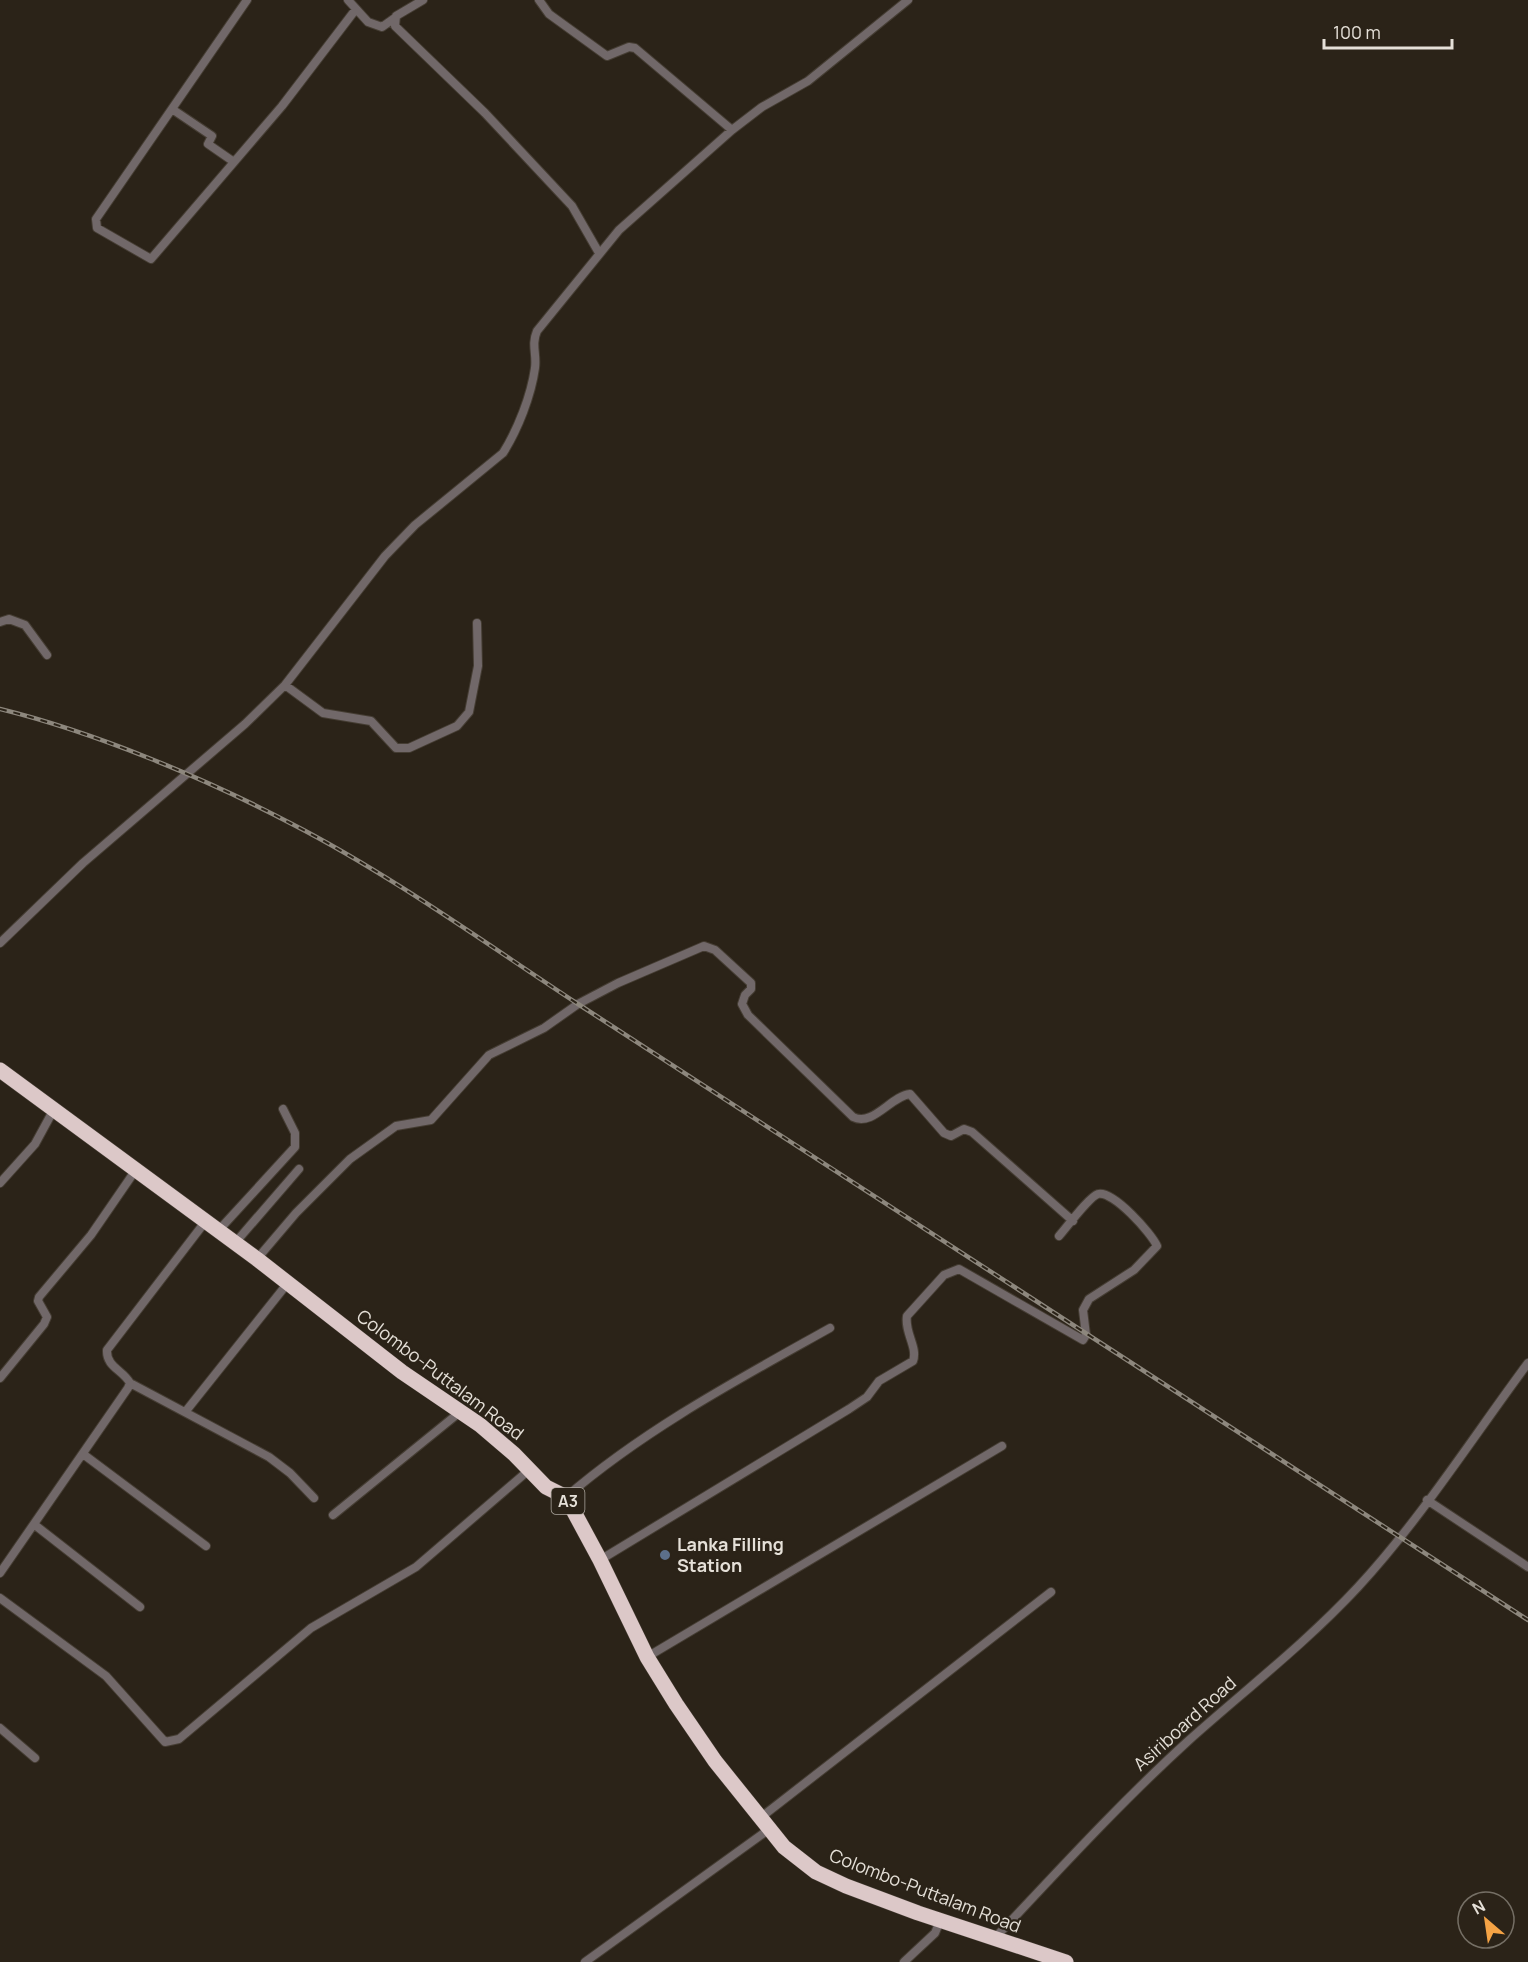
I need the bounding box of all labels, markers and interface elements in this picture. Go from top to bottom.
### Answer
scale bar [1324,12,1452,50]
text: 100 m [1333,20,1381,44]
street label: Colombo-Puttalam Road [352,1303,529,1445]
road number: A3 [552,1488,584,1514]
place label: Lanka Filling Station [677,1532,784,1577]
marker: Lanka Filling Station [658,1548,672,1562]
street label: Asiriboard Road [1128,1671,1241,1776]
street label: Colombo-Puttalam Road [826,1842,1024,1938]
north arrow [1456,1890,1516,1950]
text: N [1468,1894,1489,1919]

